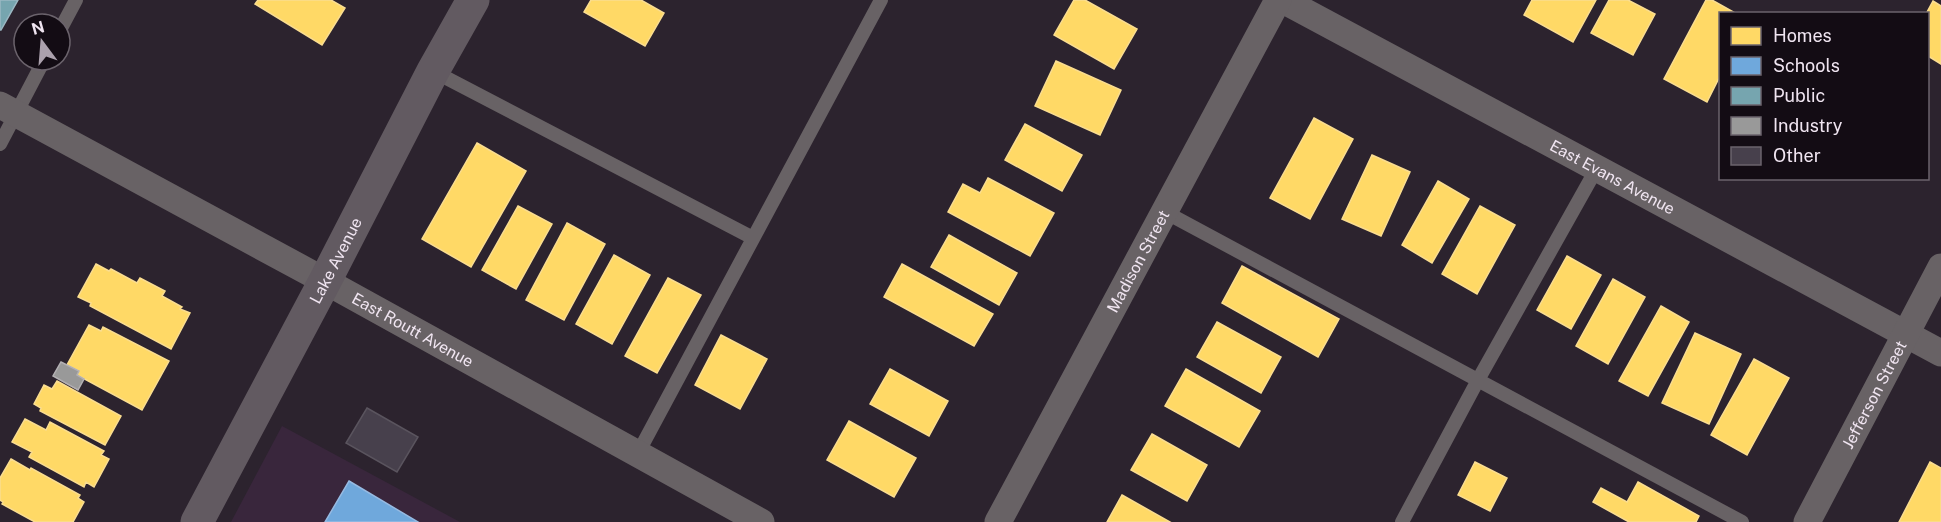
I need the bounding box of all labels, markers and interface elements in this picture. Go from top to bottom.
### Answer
north arrow [12,12,72,72]
legend [1719,12,1929,180]
text: N [29,17,47,39]
text: Homes [1773,25,1832,46]
text: Schools [1773,55,1840,76]
text: Public [1773,85,1825,106]
text: Industry [1773,115,1843,136]
street label: East Evans Avenue [1547,136,1678,218]
text: Other [1773,145,1821,166]
street label: Madison Street [1103,207,1173,316]
street label: Lake Avenue [305,214,366,307]
street label: East Routt Avenue [349,288,477,371]
street label: Jefferson Street [1838,337,1910,452]

